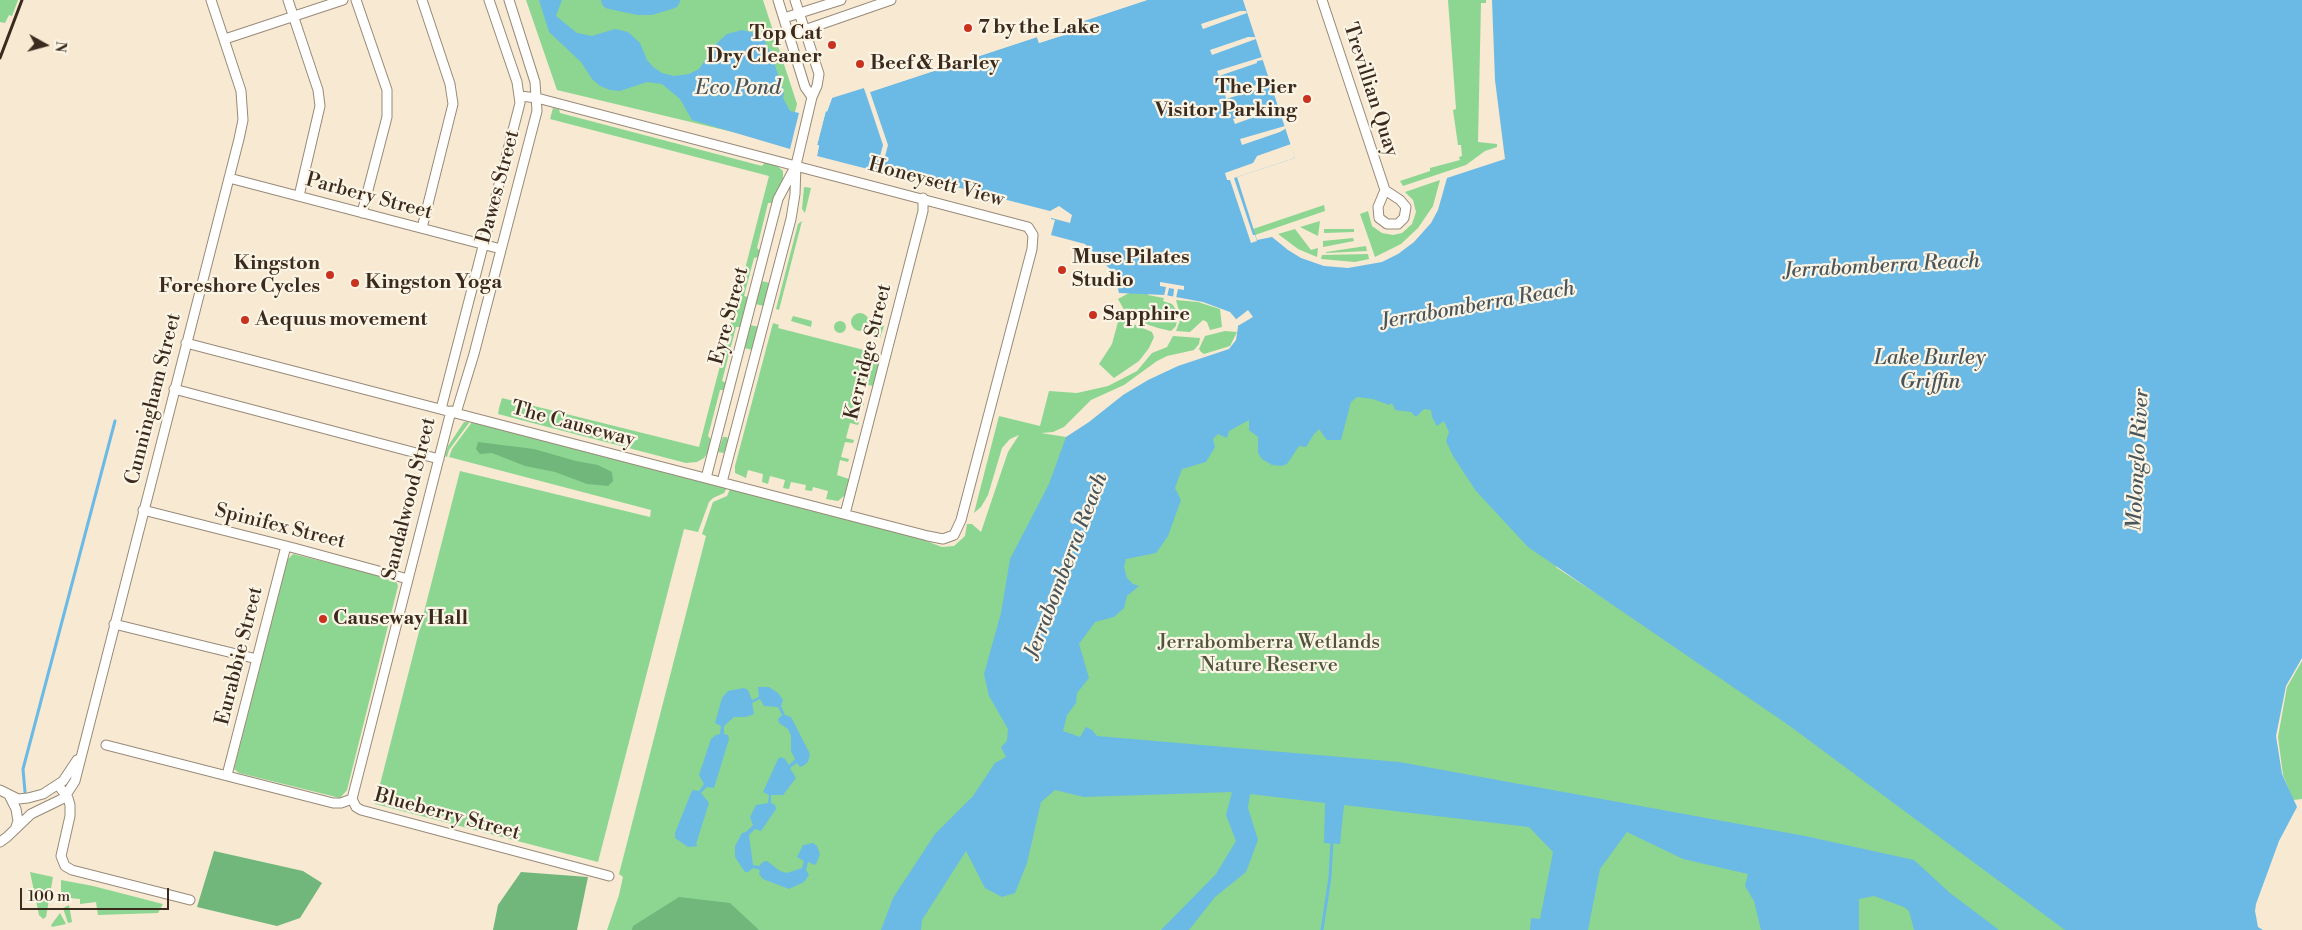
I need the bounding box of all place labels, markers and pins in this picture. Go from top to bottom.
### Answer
place label: 7 by the Lake [978,16,1100,40]
place label: Top Cat Dry Cleaner [707,22,822,69]
marker: 7 by the Lake [962,22,974,34]
marker: Top Cat Dry Cleaner [826,39,838,51]
place label: Beef & Barley [870,52,999,76]
marker: Beef & Barley [854,58,866,70]
place label: The Pier Visitor Parking [1155,76,1297,123]
marker: The Pier Visitor Parking [1301,93,1313,105]
place label: Muse Pilates Studio [1072,246,1189,293]
place label: Kingston Foreshore Cycles [159,252,320,299]
marker: Muse Pilates Studio [1056,264,1068,276]
marker: Kingston Foreshore Cycles [324,269,336,281]
place label: Kingston Yoga [365,271,502,295]
marker: Kingston Yoga [349,277,361,289]
place label: Sapphire [1103,303,1190,327]
place label: Aequus movement [255,308,427,332]
marker: Sapphire [1087,309,1099,321]
marker: Aequus movement [239,314,251,326]
place label: Causeway Hall [333,607,468,631]
marker: Causeway Hall [317,613,329,625]

